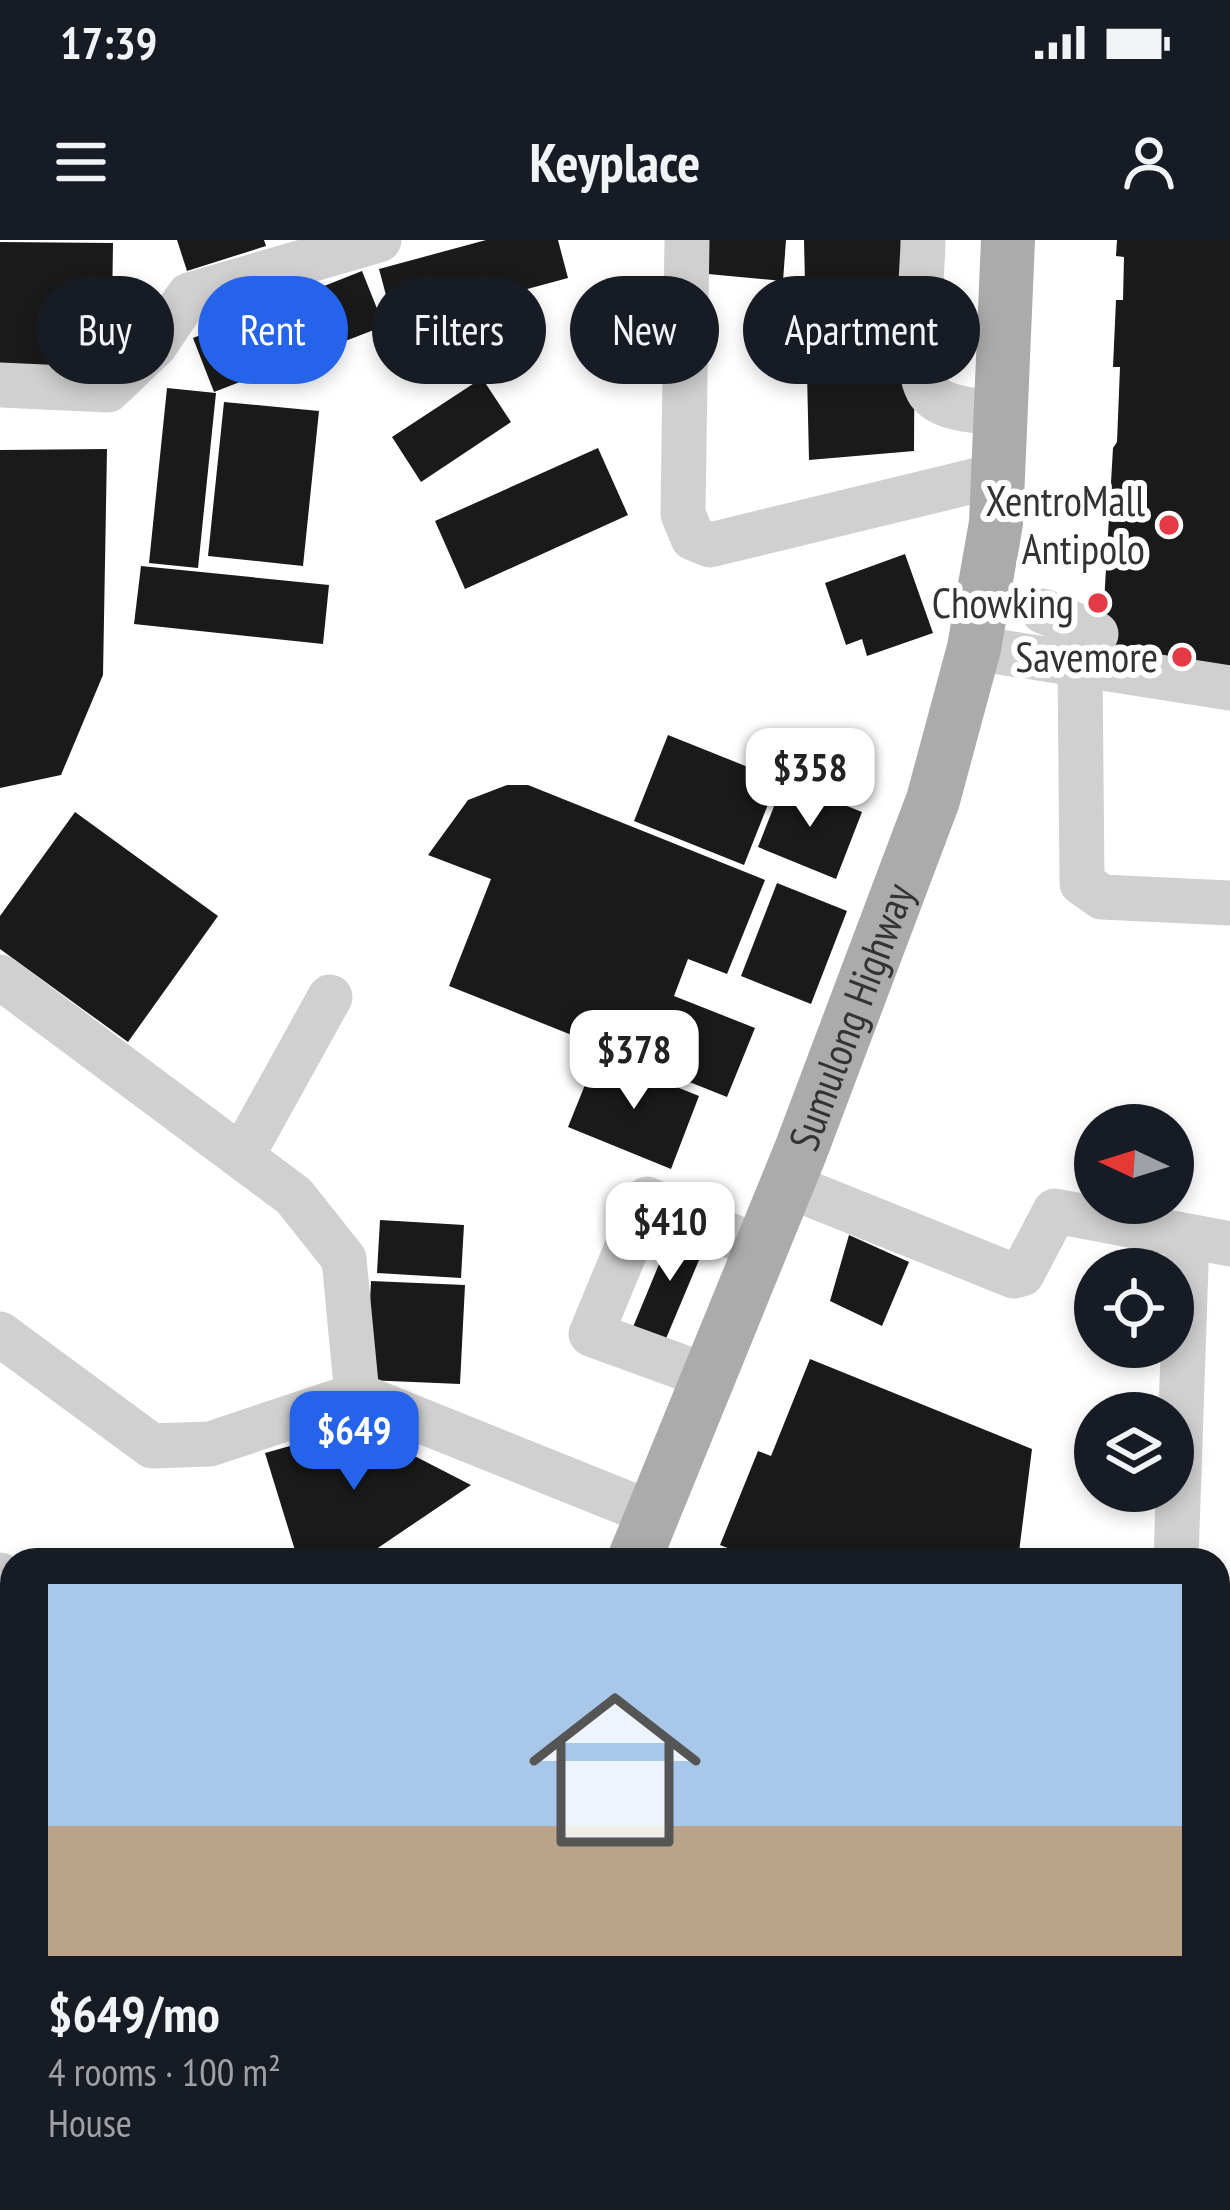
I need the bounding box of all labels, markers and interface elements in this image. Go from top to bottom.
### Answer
text: 17:39 [60,13,157,71]
text: Keyplace [530,127,700,197]
icon: menu [48,129,114,195]
icon: person [1116,129,1182,195]
chip: Buy [36,276,174,384]
chip: Rent [198,276,348,384]
chip: Filters [372,276,546,384]
chip: New [570,276,719,384]
chip: Apartment [743,276,980,384]
place label: XentroMall Antipolo [986,473,1145,576]
marker: XentroMall Antipolo [1156,512,1182,538]
place label: Chowking [932,575,1074,630]
marker: Chowking [1085,590,1111,616]
place label: Savemore [1015,629,1158,684]
marker: Savemore [1169,644,1195,670]
pin: $358 [739,728,881,830]
text: $358 [773,741,847,792]
street label: Sumulong Highway [775,875,926,1158]
pin: $378 [563,1010,705,1112]
text: $378 [597,1023,671,1074]
north arrow [1074,1104,1194,1224]
map controls [1074,1104,1194,1512]
pin: $410 [599,1182,741,1284]
text: $410 [633,1195,707,1246]
button: locate [1074,1248,1194,1368]
pin: $649 [283,1391,425,1493]
button: layers [1074,1392,1194,1512]
text: $649 [317,1404,391,1455]
icon: home [507,1662,723,1878]
text: $649/mo [48,1980,220,2046]
text: 4 rooms · 100 m² [48,2046,281,2097]
text: House [48,2097,132,2148]

